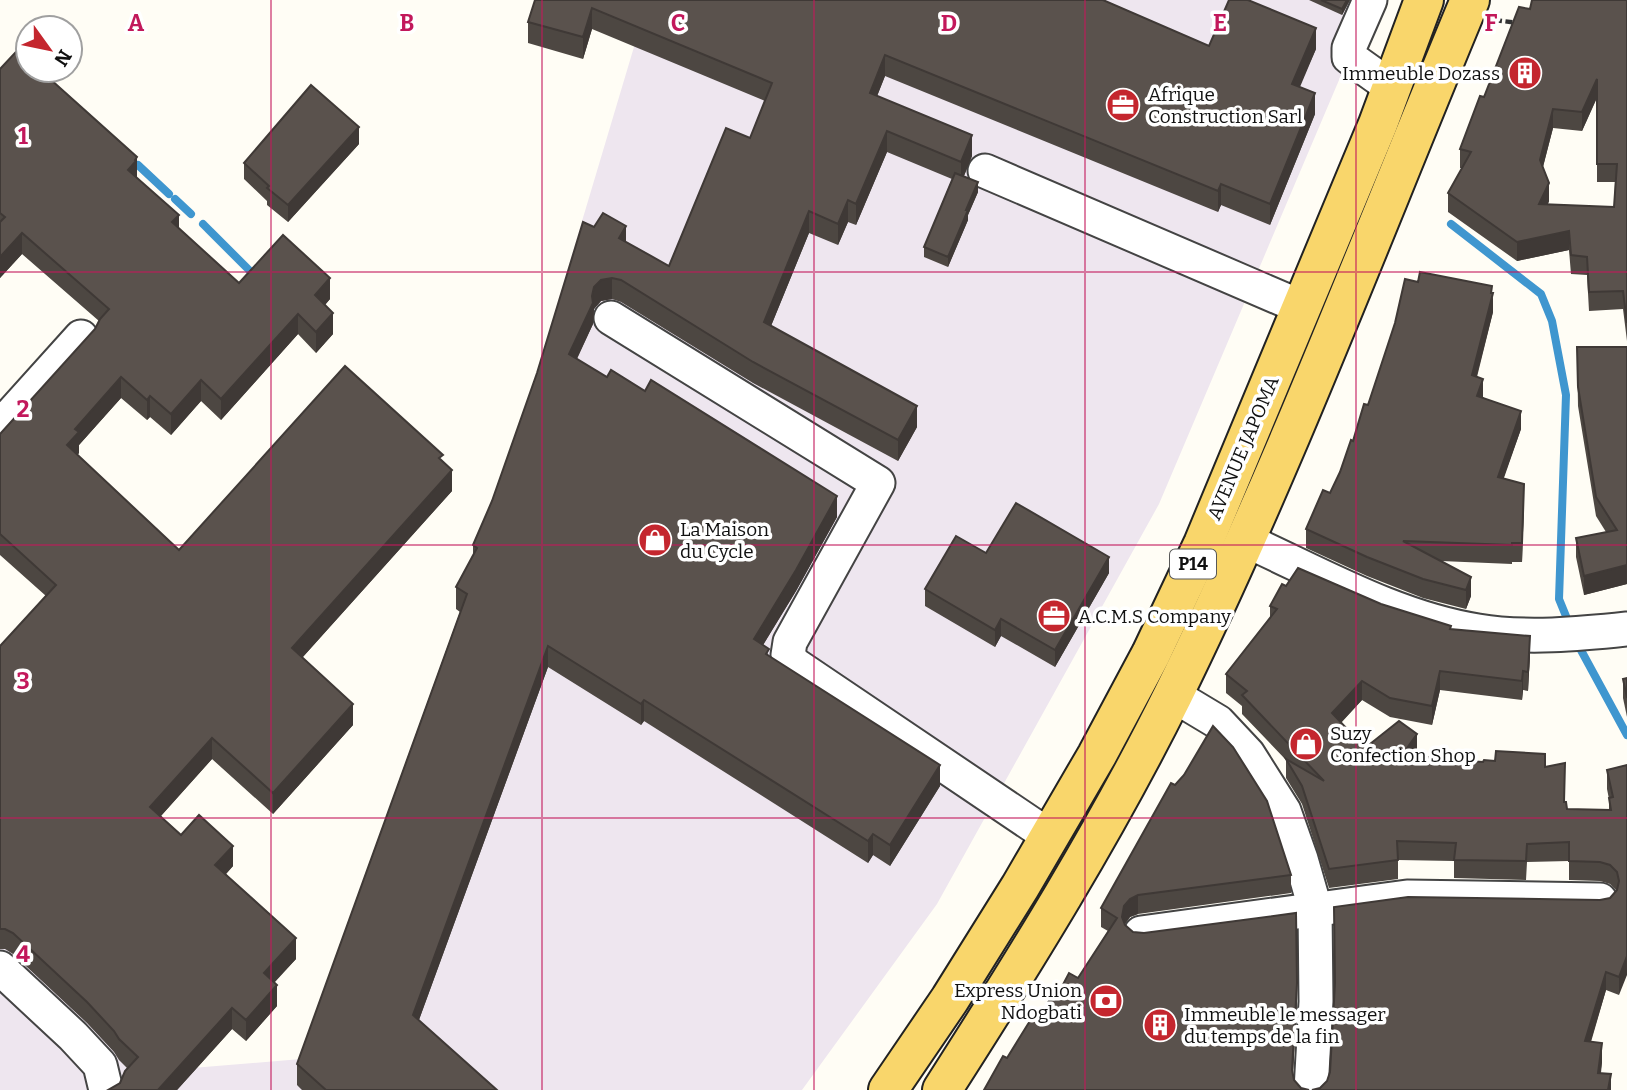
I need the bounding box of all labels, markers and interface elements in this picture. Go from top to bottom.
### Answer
text: A [128,9,145,37]
text: B [400,9,414,37]
text: C [671,9,685,37]
text: D [941,9,957,37]
text: E [1213,9,1227,37]
text: F [1485,9,1498,37]
north arrow [14,14,84,84]
text: N [49,46,76,71]
building icon: Immeuble Dozass [1506,54,1544,92]
place label: Immeuble Dozass [1342,62,1500,85]
place label: Afrique Construction Sarl [1148,83,1302,128]
office icon: Afrique Construction Sarl [1104,86,1142,124]
text: 1 [18,122,28,150]
street label: AVENUE JAPOMA [1202,372,1284,523]
text: 2 [17,395,30,423]
place label: La Maison du Cycle [680,518,769,563]
shop icon: La Maison du Cycle [636,521,674,559]
road number: P14 [1170,550,1216,578]
office icon: A.C.M.S Company [1035,597,1073,635]
place label: A.C.M.S Company [1078,605,1232,628]
text: 3 [16,667,30,695]
place label: Suzy Confection Shop [1330,722,1476,767]
shop icon: Suzy Confection Shop [1287,725,1325,763]
text: 4 [16,940,30,968]
place label: Express Union Ndogbati [954,979,1082,1024]
bank icon: Express Union Ndogbati [1087,982,1125,1020]
place label: Immeuble le messager du temps de la fin [1184,1003,1386,1048]
building icon: Immeuble le messager du temps de la fin [1141,1006,1179,1044]

